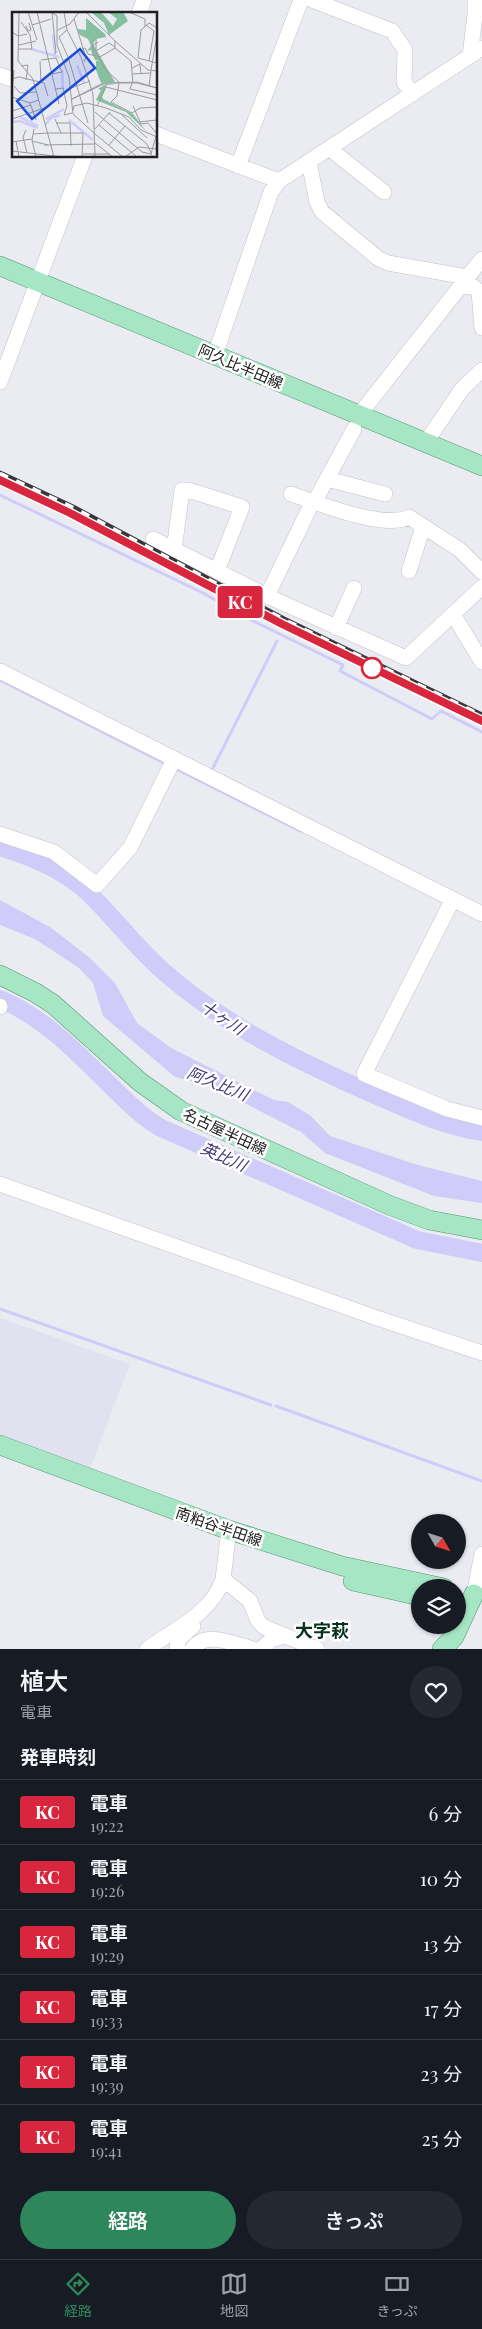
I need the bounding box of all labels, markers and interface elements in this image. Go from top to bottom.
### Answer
inset map [12,12,158,158]
street label: 阿久比半田線 [196,339,286,393]
line badge: KC [218,586,262,618]
text: KC [228,590,252,614]
unlabelled marker [361,657,383,679]
water label: 十ヶ川 [197,995,251,1040]
water label: 阿久比川 [184,1061,253,1105]
street label: 名古屋半田線 [180,1103,270,1159]
water label: 英比川 [198,1137,252,1176]
street label: 南粕谷半田線 [173,1502,265,1550]
north arrow [411,1514,466,1569]
map controls [411,1514,466,1634]
button: layers [411,1579,466,1634]
district label: 大字萩 [295,1618,349,1642]
text: 植大 [20,1664,68,1696]
button: heart [410,1666,462,1718]
text: 電車 [20,1701,52,1722]
text: 発車時刻 [20,1743,96,1769]
text: 電車 [90,1789,128,1815]
text: KC [35,1800,60,1824]
text: 6 分 [428,1800,462,1826]
text: 19:22 [90,1815,124,1836]
text: 電車 [90,1854,128,1880]
text: KC [35,1865,60,1889]
text: 10 分 [420,1865,462,1891]
text: 19:26 [90,1880,124,1901]
text: 電車 [90,1919,128,1945]
text: KC [35,1930,60,1954]
text: 13 分 [423,1930,462,1956]
text: 19:29 [90,1945,124,1966]
text: 電車 [90,1984,128,2010]
text: KC [35,1995,60,2019]
text: 17 分 [424,1995,462,2021]
text: 19:33 [90,2010,123,2031]
text: 電車 [90,2049,128,2075]
text: KC [35,2060,60,2084]
text: 23 分 [421,2060,462,2086]
text: 19:39 [90,2075,124,2096]
text: 電車 [90,2114,128,2140]
text: KC [35,2125,60,2149]
text: 25 分 [422,2125,462,2151]
text: 19:41 [90,2140,122,2161]
button: 経路 [20,2191,236,2249]
button: きっぷ [246,2191,462,2249]
tab: 経路 [64,2270,92,2320]
tab: 地図 [220,2270,248,2320]
tab: きっぷ [376,2270,418,2320]

